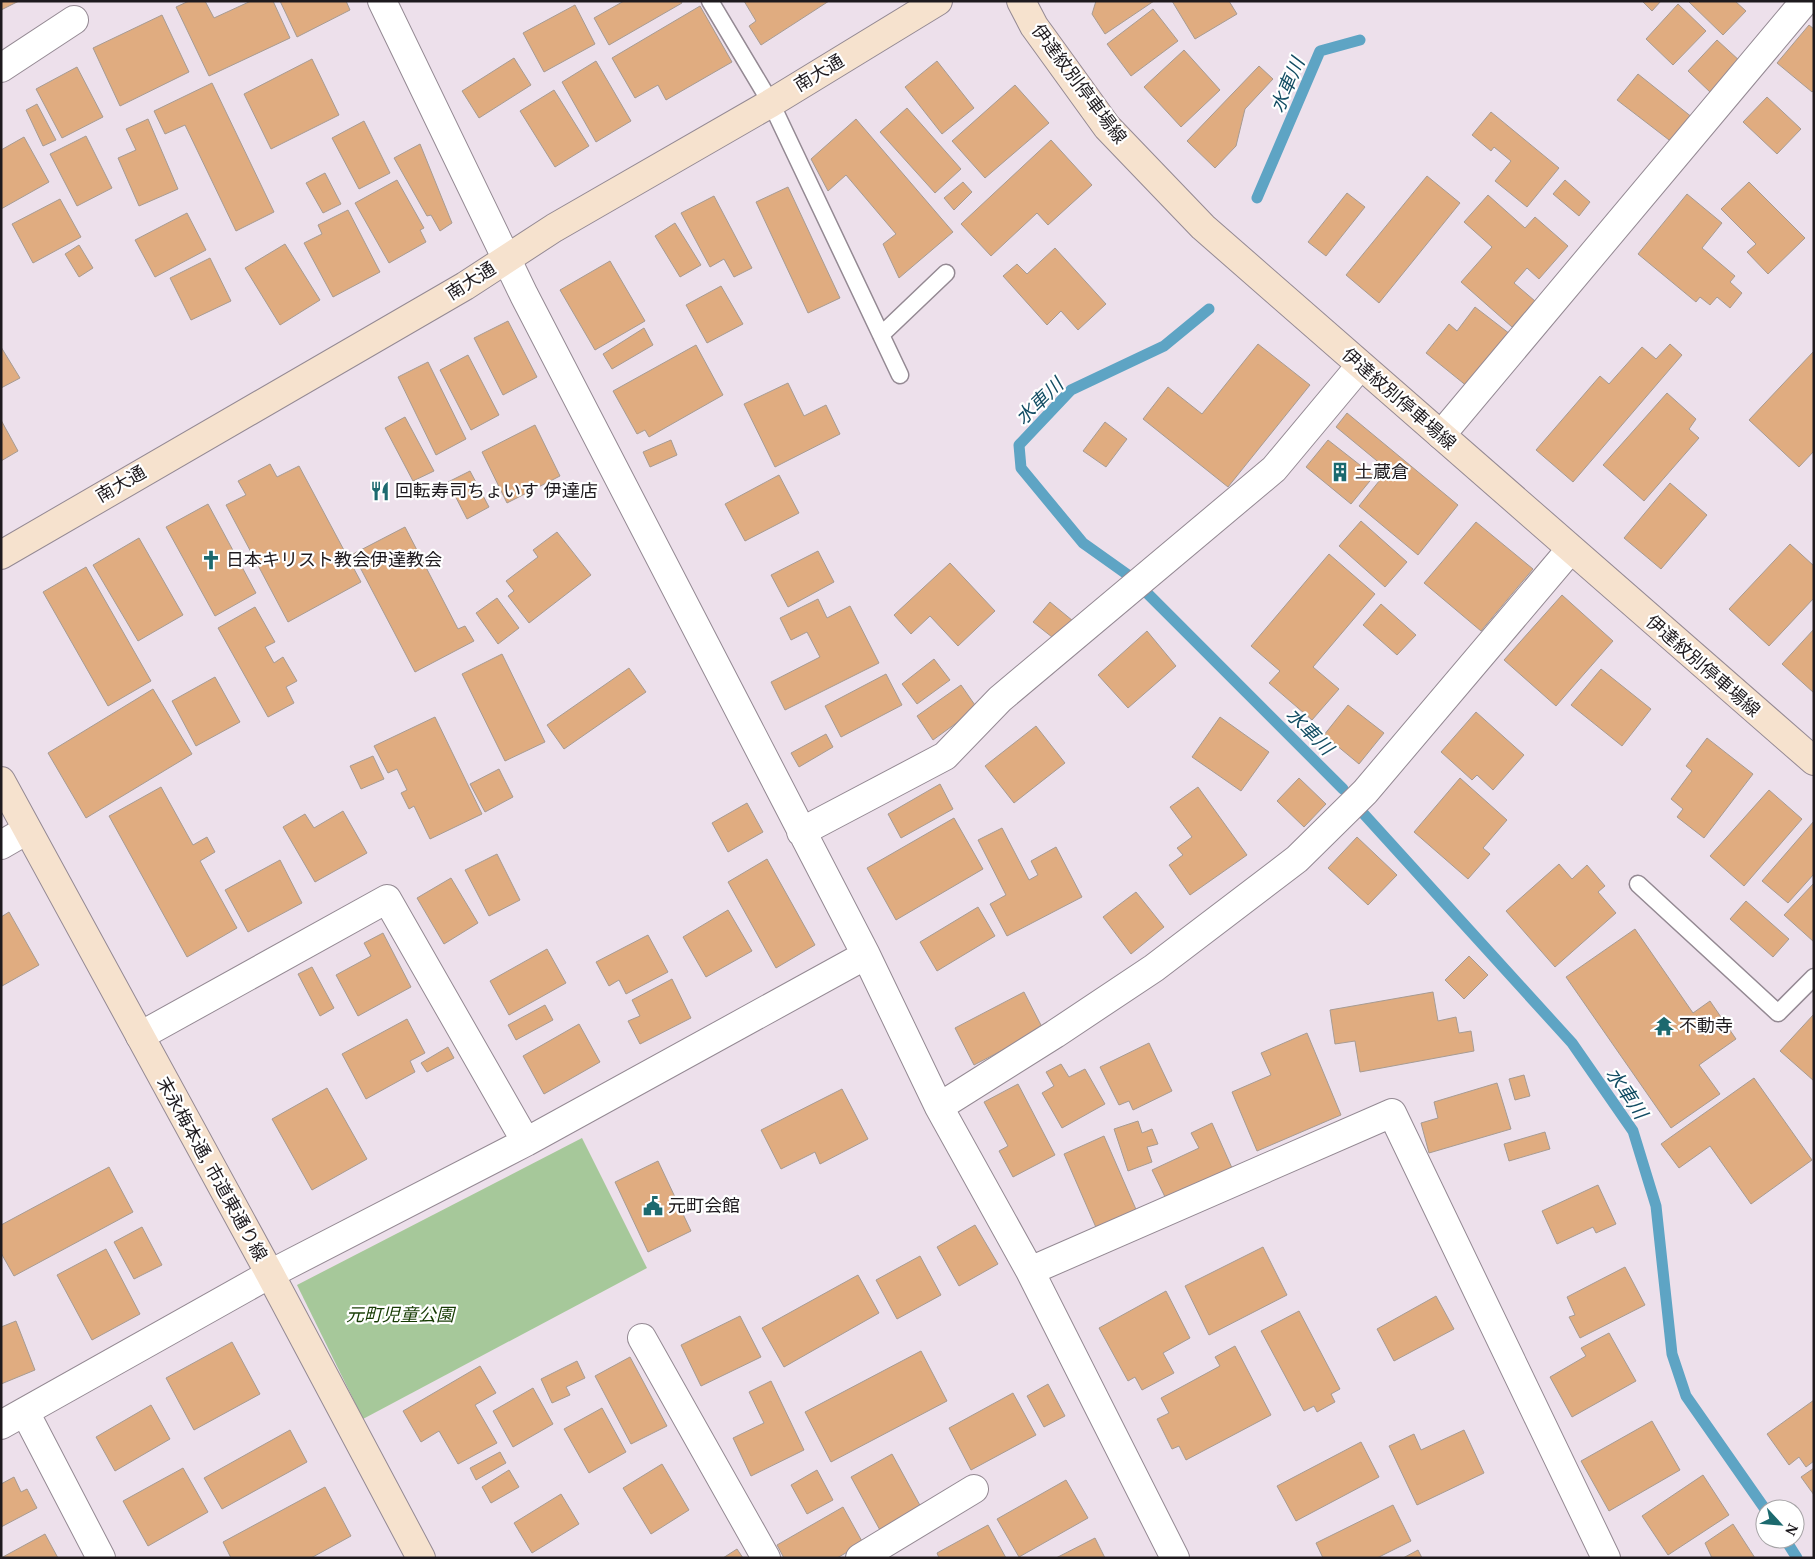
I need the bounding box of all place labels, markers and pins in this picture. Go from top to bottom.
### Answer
place label: 土蔵倉 [1355,459,1409,483]
building icon: 土蔵倉 [1329,461,1351,483]
place label: 回転寿司ちょいす 伊達店 [395,478,598,502]
restaurant icon: 回転寿司ちょいす 伊達店 [369,480,391,502]
place label: 日本キリスト教会伊達教会 [226,547,442,571]
church icon: 日本キリスト教会伊達教会 [200,549,222,571]
place label: 不動寺 [1679,1013,1733,1037]
temple icon: 不動寺 [1653,1015,1675,1037]
place label: 元町会館 [668,1193,740,1217]
public building icon: 元町会館 [642,1195,664,1217]

